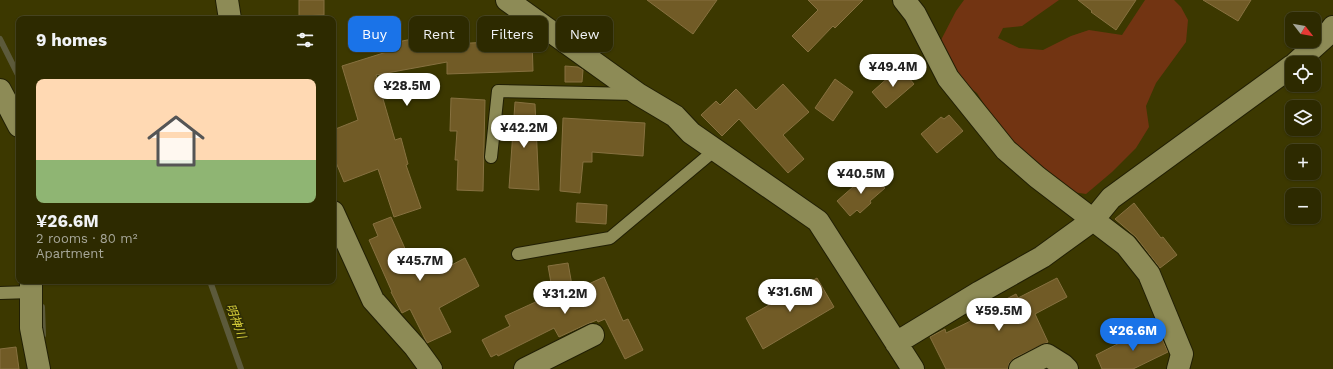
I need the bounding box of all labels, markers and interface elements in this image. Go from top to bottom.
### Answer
north arrow [1285,12,1321,48]
map controls [1285,12,1321,224]
chip: Buy [348,16,401,52]
chip: Rent [409,16,469,52]
chip: Filters [477,16,548,52]
chip: New [556,16,613,52]
icon: filters [294,29,316,51]
text: 9 homes [36,30,107,50]
pin: ¥49.4M [860,54,926,88]
button: locate [1285,56,1321,92]
text: ¥49.4M [869,59,917,74]
pin: ¥28.5M [374,73,440,107]
text: ¥28.5M [383,78,431,93]
button: layers [1285,100,1321,136]
icon: home [140,105,212,177]
pin: ¥42.2M [491,115,557,149]
text: ¥42.2M [500,120,548,135]
button: + [1285,144,1321,180]
pin: ¥40.5M [828,161,894,195]
text: ¥40.5M [837,166,885,181]
button: − [1285,188,1321,224]
text: ¥26.6M [36,211,99,231]
text: 2 rooms · 80 m² [36,231,137,246]
text: Apartment [36,246,104,261]
pin: ¥45.7M [387,248,453,282]
text: ¥45.7M [397,253,443,268]
pin: ¥31.6M [757,279,823,313]
pin: ¥31.2M [532,281,598,315]
text: ¥31.6M [767,284,813,299]
text: ¥31.2M [542,286,588,301]
pin: ¥59.5M [966,298,1032,332]
water label: 明神川 [223,302,249,342]
text: ¥59.5M [975,303,1023,318]
pin: ¥26.6M [1100,318,1166,352]
text: ¥26.6M [1109,323,1157,338]

